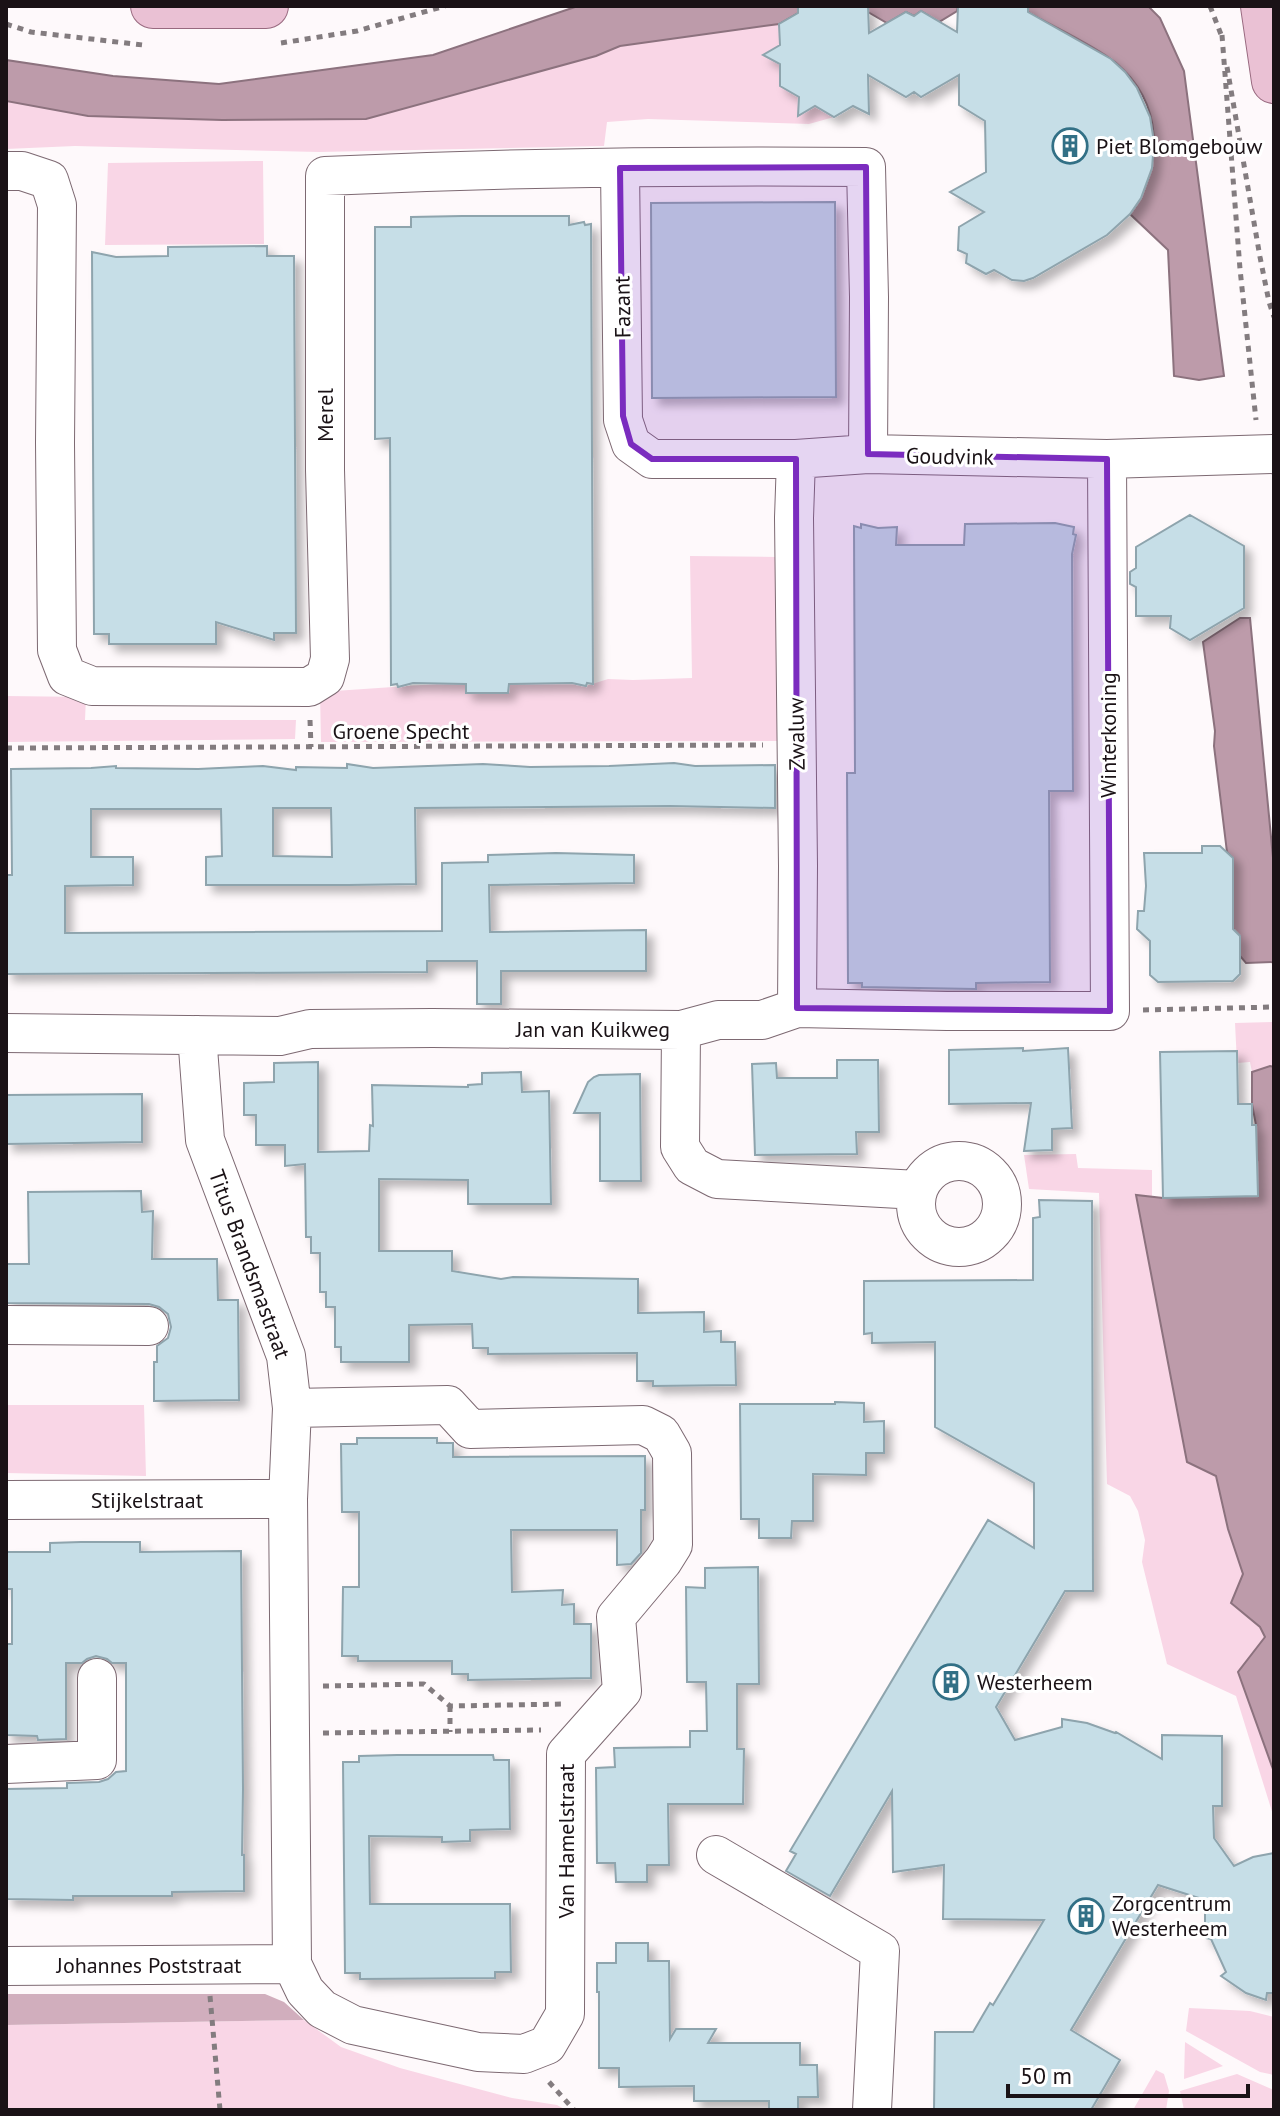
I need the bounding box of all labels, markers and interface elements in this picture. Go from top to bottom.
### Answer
building icon: Piet Blomgebouw [1051,127,1089,165]
place label: Piet Blomgebouw [1096,132,1262,160]
street label: Fazant [607,275,637,339]
street label: Merel [311,388,339,442]
street label: Goudvink [906,441,995,471]
street label: Winterkoning [1094,672,1122,798]
street label: Zwaluw [781,697,811,771]
street label: Groene Specht [333,717,470,745]
street label: Jan van Kuikweg [515,1015,670,1043]
street label: Titus Brandsmastraat [203,1166,297,1363]
street label: Stijkelstraat [91,1486,204,1514]
building icon: Westerheem [932,1663,970,1701]
place label: Westerheem [977,1668,1093,1696]
street label: Van Hamelstraat [552,1763,580,1919]
place label: Zorgcentrum Westerheem [1112,1889,1231,1942]
building icon: Zorgcentrum Westerheem [1067,1897,1105,1935]
street label: Johannes Poststraat [55,1951,242,1979]
scale bar [1008,2048,1248,2098]
text: 50 m [1020,2060,1072,2091]

